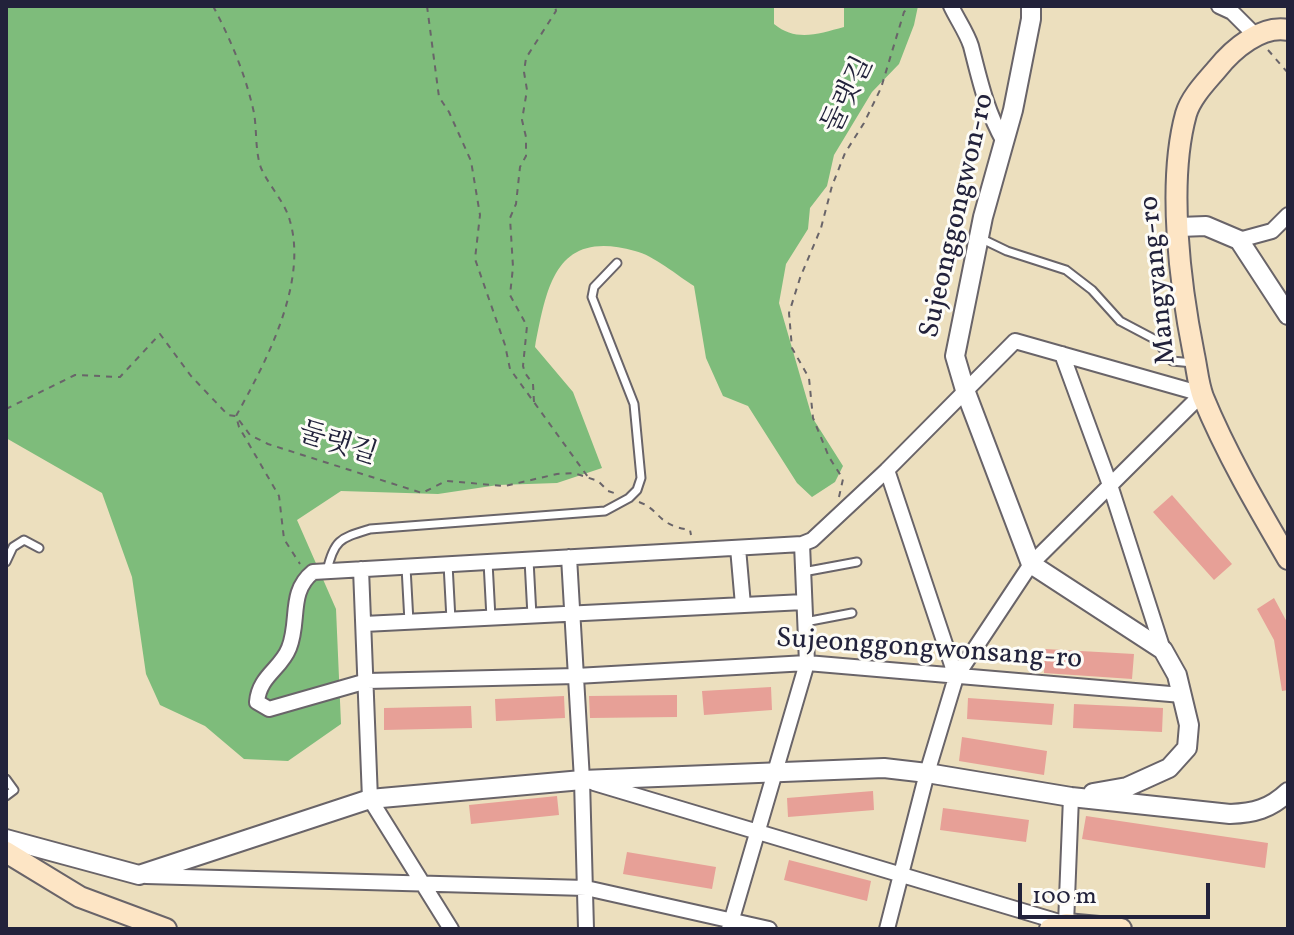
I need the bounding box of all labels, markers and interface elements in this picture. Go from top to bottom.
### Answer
street label: 둘랫길 [817,52,883,140]
street label: Sujeonggongwon-ro [915,90,1003,342]
street label: Mangyang-ro [1134,194,1186,366]
street label: 둘랫길 [293,417,381,475]
street label: Sujeonggongwonsang-ro [775,624,1083,678]
scale bar [1022,867,1214,917]
text: 100 m [1032,880,1097,914]

